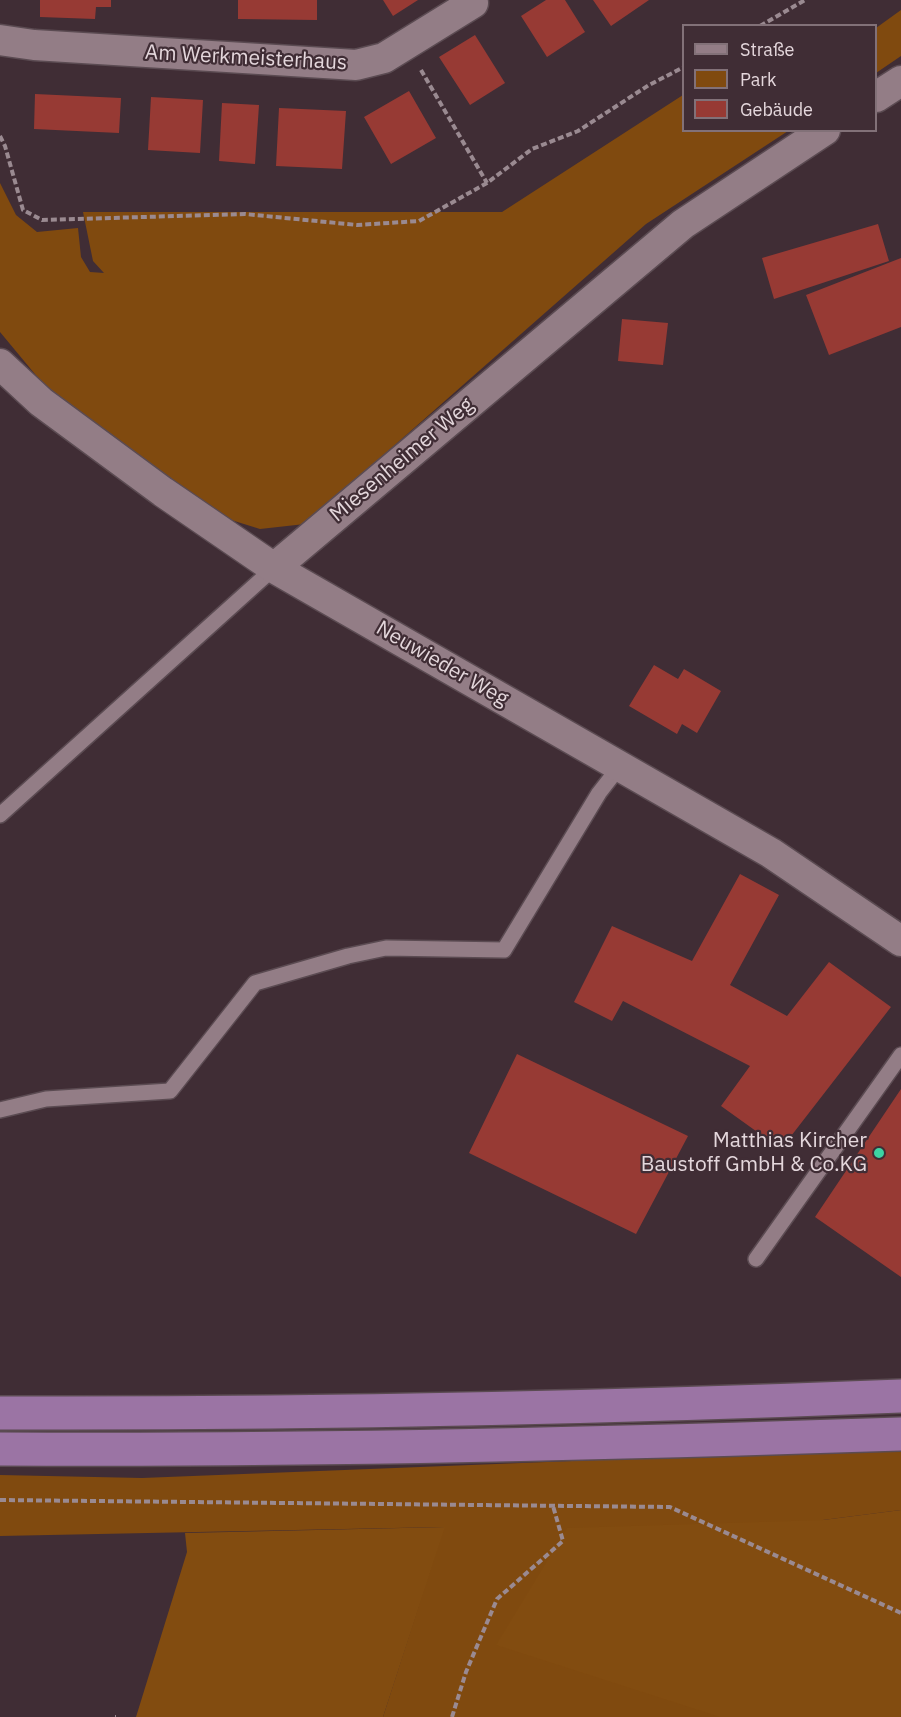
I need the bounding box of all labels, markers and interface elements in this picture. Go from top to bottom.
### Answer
legend [682,24,877,132]
text: Straße [740,38,794,61]
street label: Am Werkmeisterhaus [144,40,348,76]
text: Park [740,68,776,91]
text: Gebäude [740,98,813,121]
street label: Miesenheimer Weg [325,393,479,527]
street label: Neuwieder Weg [371,616,513,712]
place label: Matthias Kircher Baustoff GmbH & Co.KG [641,1128,867,1178]
marker: Matthias Kircher Baustoff GmbH & Co.KG [872,1146,886,1160]

